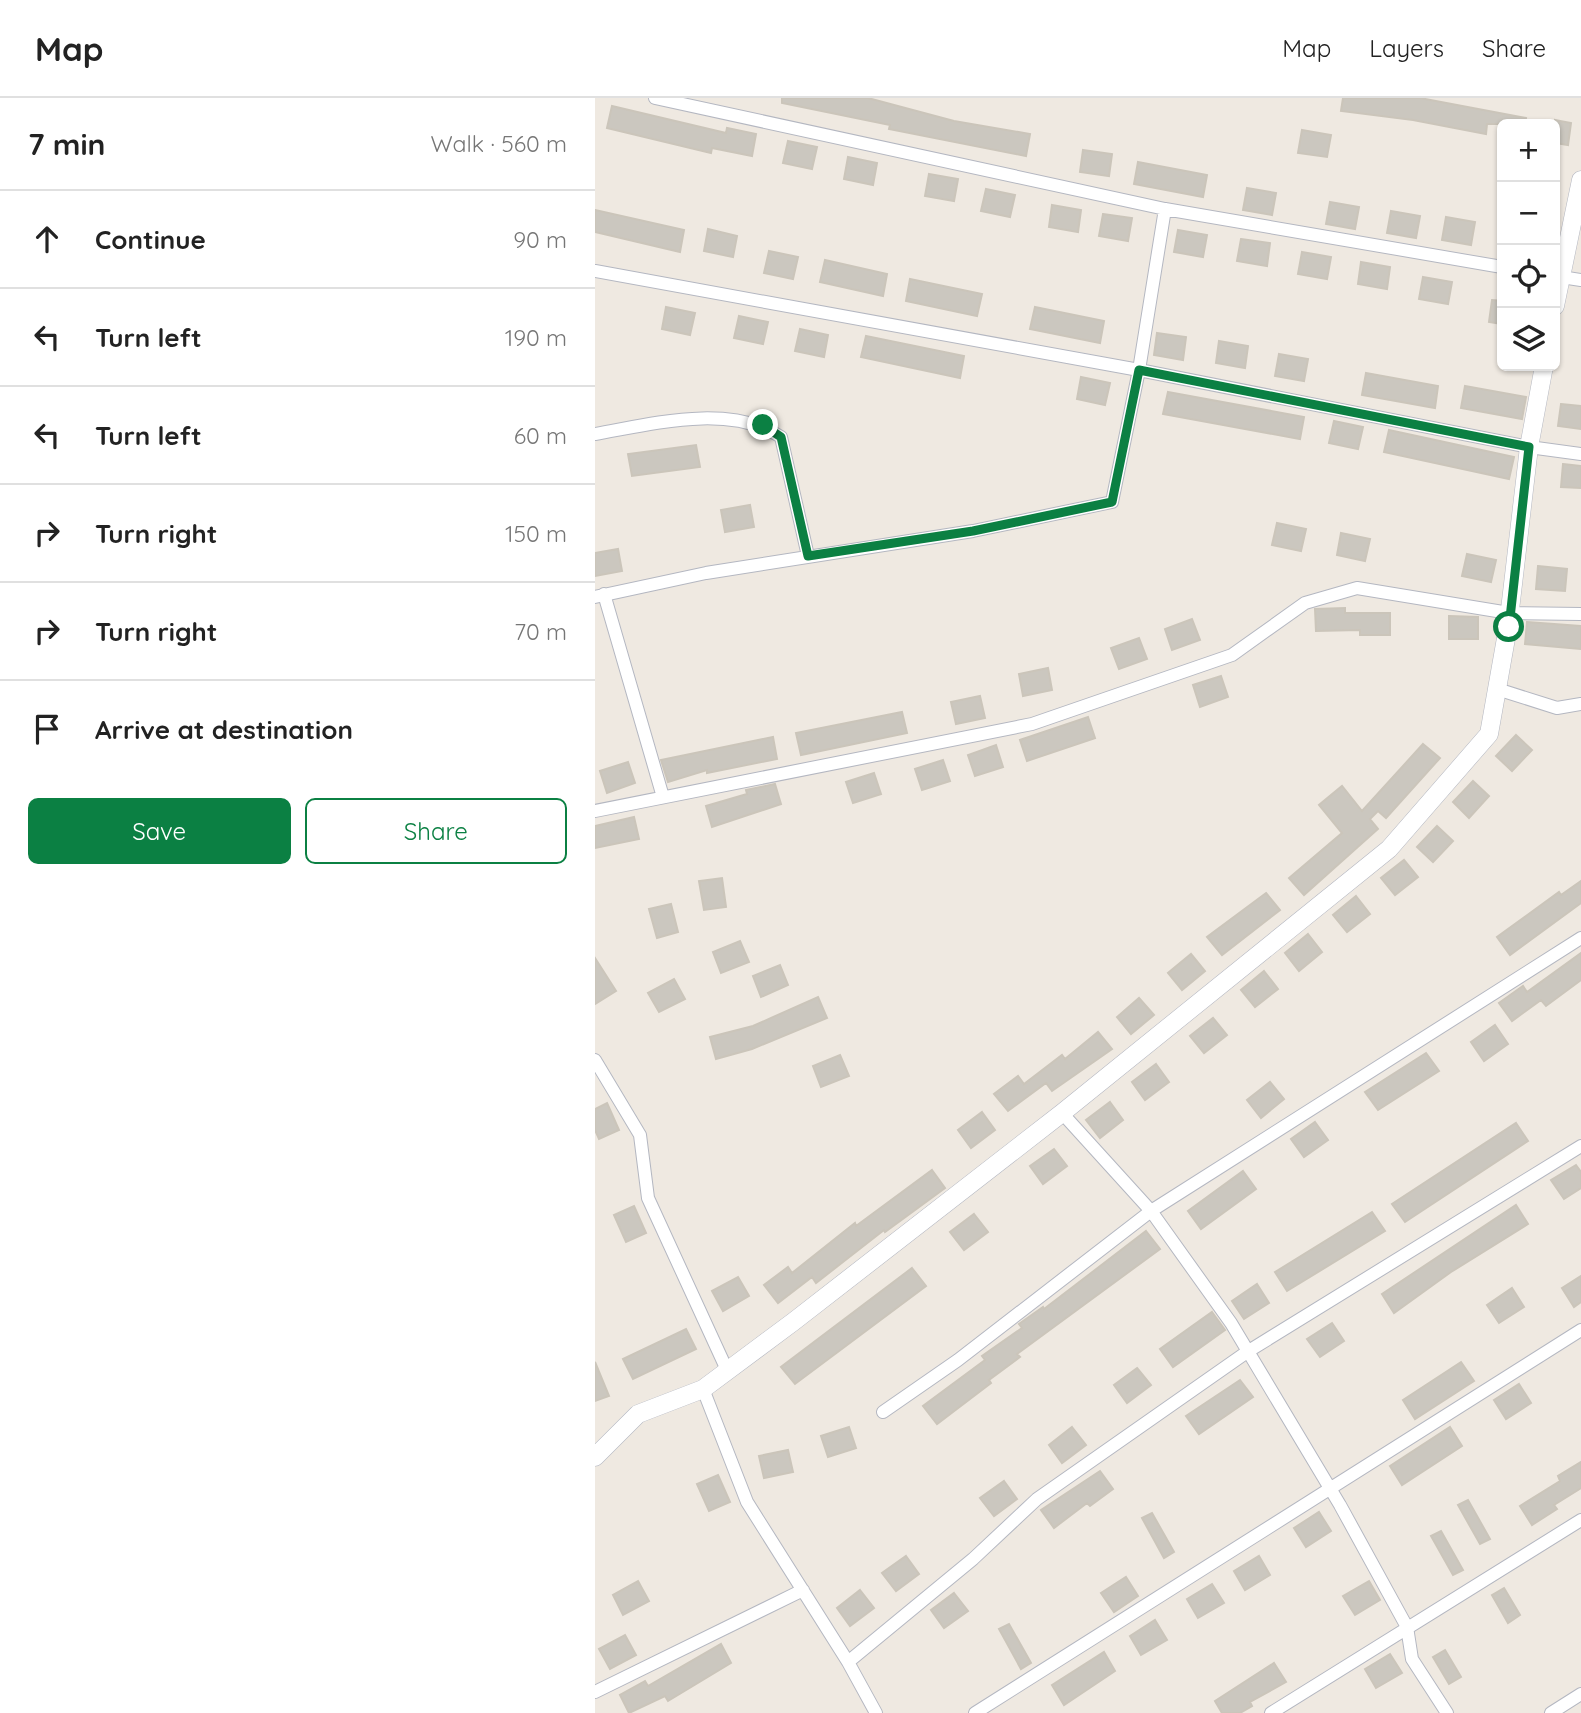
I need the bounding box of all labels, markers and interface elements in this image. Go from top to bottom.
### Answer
text: Map [35,28,103,69]
text: Map [1282,33,1331,63]
text: Layers [1369,33,1444,63]
text: Share [1482,33,1546,63]
map controls [1497,119,1560,371]
button: + [1497,119,1560,182]
text: 7 min [28,125,106,163]
text: Walk · 560 m [431,129,567,158]
button: − [1497,182,1560,245]
icon: ahead [28,220,66,258]
text: Continue [95,223,206,256]
text: 90 m [513,225,567,254]
button: locate [1497,245,1560,308]
button: layers [1497,308,1560,371]
icon: left [28,318,66,356]
text: Turn left [95,321,202,354]
text: 190 m [505,323,567,352]
route end [747,409,778,440]
icon: left [28,416,66,454]
text: Turn left [95,419,202,452]
text: 60 m [514,421,567,450]
icon: right [28,514,66,552]
text: Turn right [95,517,217,550]
text: 150 m [505,519,567,548]
route start [1493,611,1524,642]
icon: right [28,612,66,650]
text: Turn right [95,615,217,648]
text: 70 m [514,617,567,646]
icon: arrive [28,710,66,748]
text: Arrive at destination [95,713,353,746]
button: Save [28,798,291,864]
button: Share [305,798,567,864]

